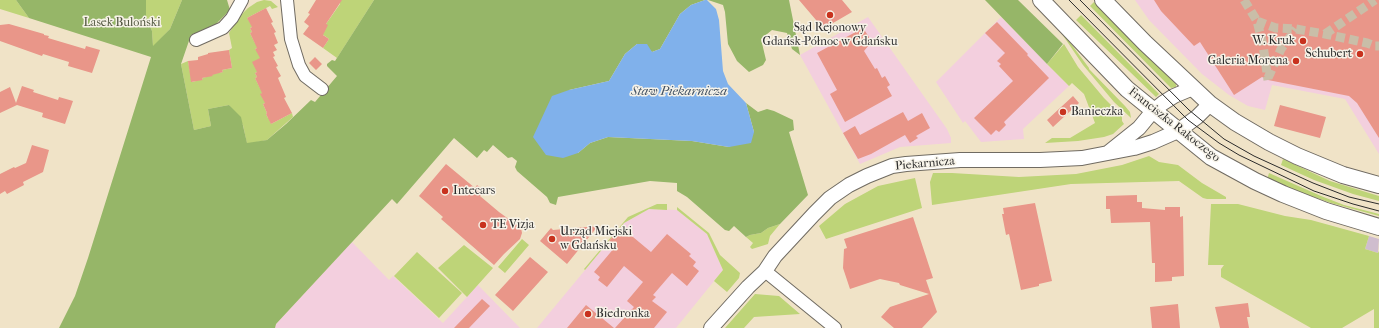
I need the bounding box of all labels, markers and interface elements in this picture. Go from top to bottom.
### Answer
marker: Sąd Rejonowy Gdańsk-Północ w Gdańsku [825,10,835,20]
park label: Lasek Buloński [84,16,160,30]
place label: Sąd Rejonowy Gdańsk-Północ w Gdańsku [763,21,897,49]
place label: W. Kruk [1252,34,1295,48]
marker: W. Kruk [1298,36,1308,46]
place label: Schubert [1306,47,1352,61]
marker: Schubert [1355,49,1365,59]
place label: Galeria Morena [1208,54,1288,68]
marker: Galeria Morena [1291,56,1301,66]
water label: Staw Piekarnicza [631,84,727,100]
street label: Franciszka Rakoczego [1125,85,1223,165]
place label: Banieczka [1071,105,1123,119]
marker: Banieczka [1058,107,1068,117]
street label: Piekarnicza [895,154,955,174]
place label: Intecars [453,184,495,198]
marker: Intecars [440,186,450,196]
place label: TE Vizja [491,218,534,232]
marker: TE Vizja [478,220,488,230]
place label: Urząd Miejski w Gdańsku [560,225,632,253]
marker: Urząd Miejski w Gdańsku [547,234,557,244]
place label: Biedronka [596,307,649,321]
marker: Biedronka [583,309,593,319]

